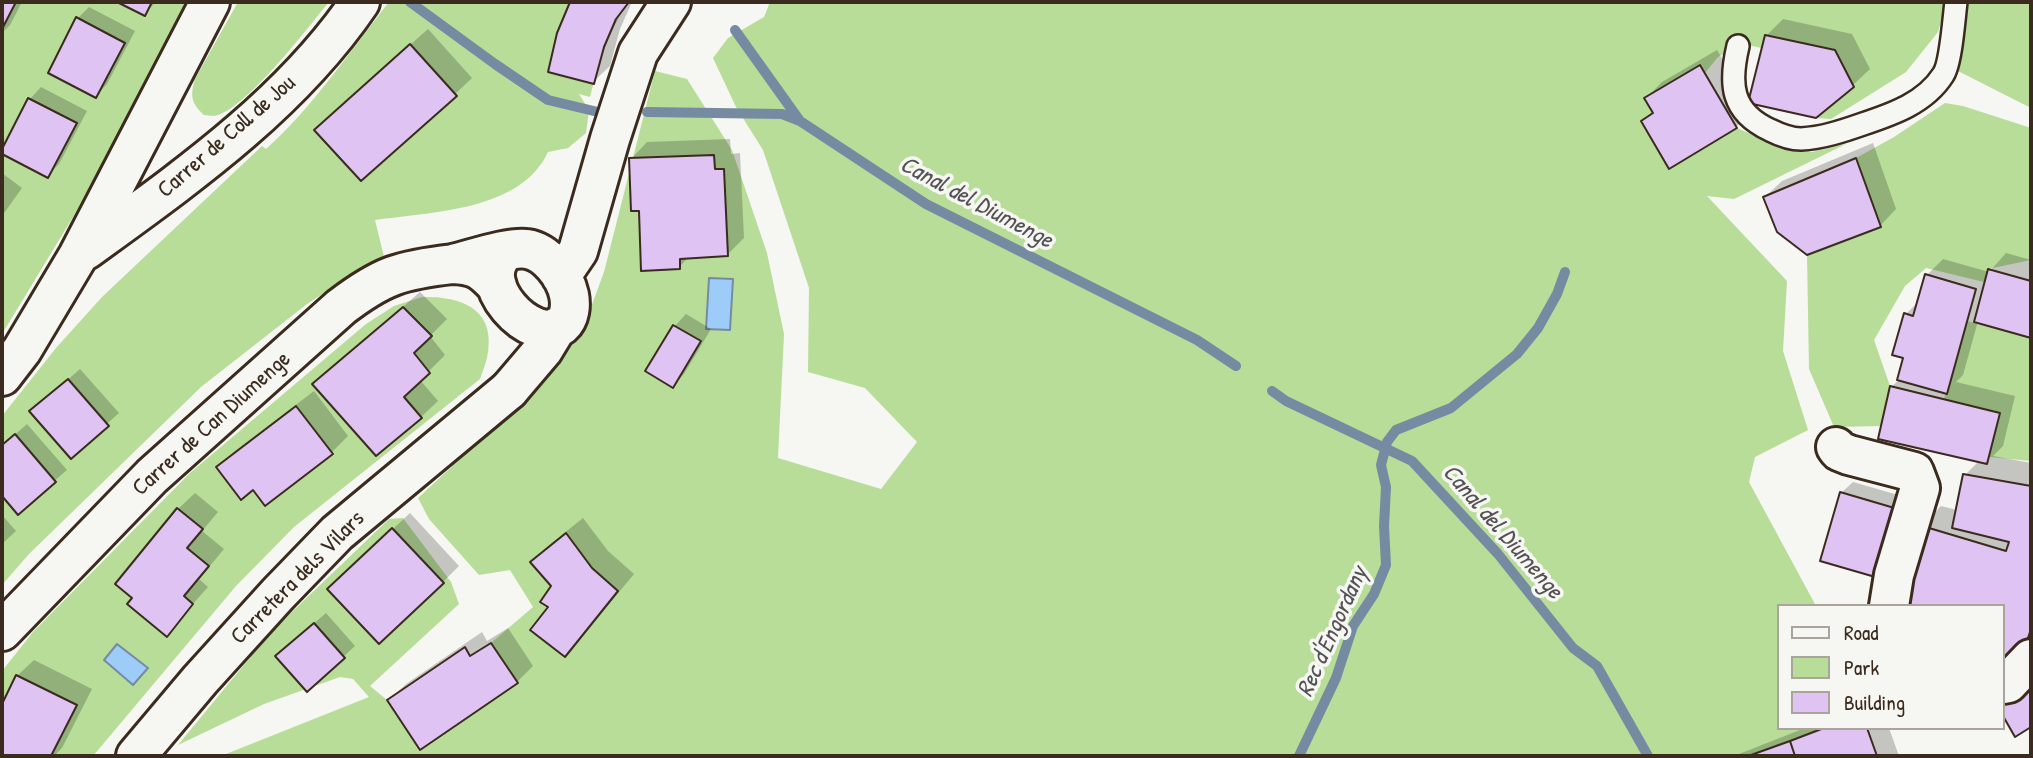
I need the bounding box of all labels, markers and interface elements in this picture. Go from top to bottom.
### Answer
street label: Carrer de Coll de Jou [152,70,302,204]
water label: Canal del Diumenge [895,151,1057,255]
street label: Carrer de Can Diumenge [127,346,297,502]
water label: Canal del Diumenge [1436,459,1568,605]
street label: Carretera dels Vilars [225,505,371,651]
water label: Rec d'Engordany [1291,562,1375,702]
legend [1778,604,2005,730]
text: Road [1844,618,1878,647]
text: Park [1844,653,1879,682]
text: Building [1844,688,1905,717]

